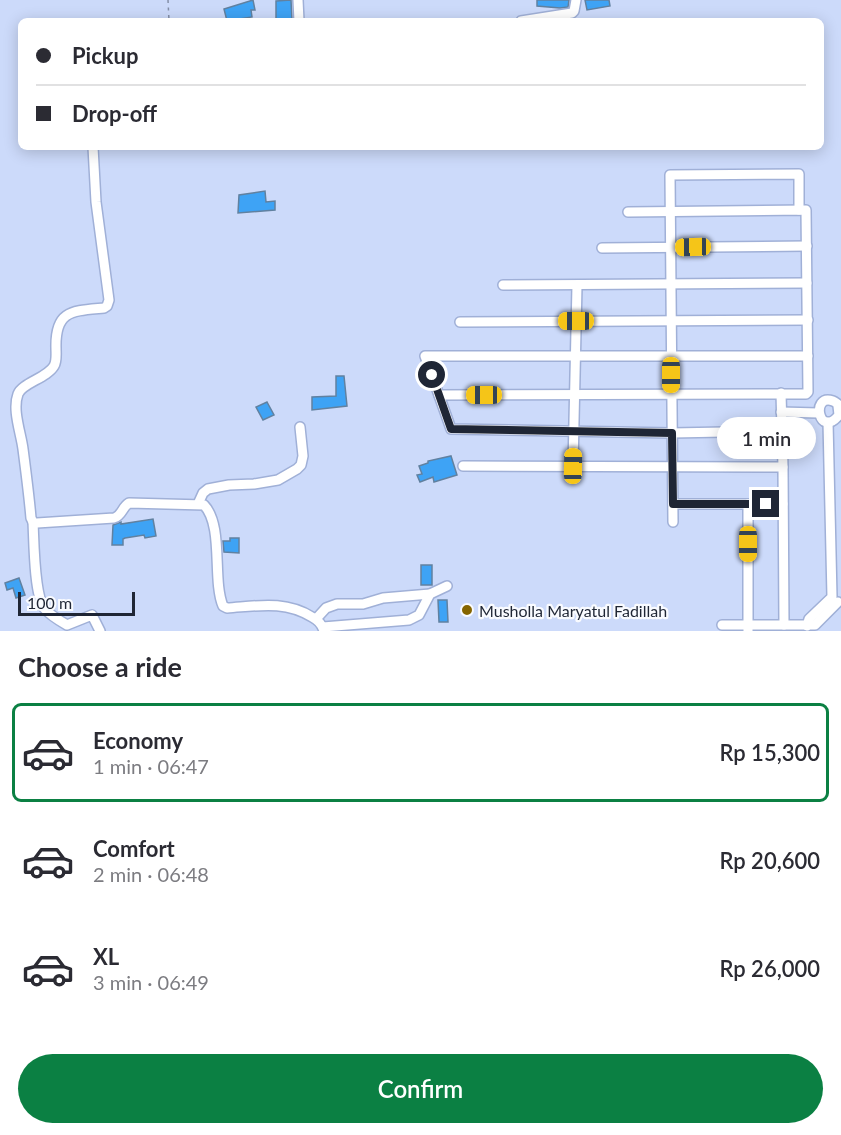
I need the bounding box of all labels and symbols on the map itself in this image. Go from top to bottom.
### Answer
car [675,238,711,256]
car [558,312,594,330]
car [662,357,680,393]
route start [418,361,445,388]
car [466,386,502,404]
callout: 1 min [716,417,816,459]
car [564,448,582,484]
route end [752,490,779,517]
car [739,526,757,562]
scale bar [18,589,135,616]
place label: Musholla Maryatul Fadillah [479,601,667,620]
marker: Musholla Maryatul Fadillah [460,603,474,617]

